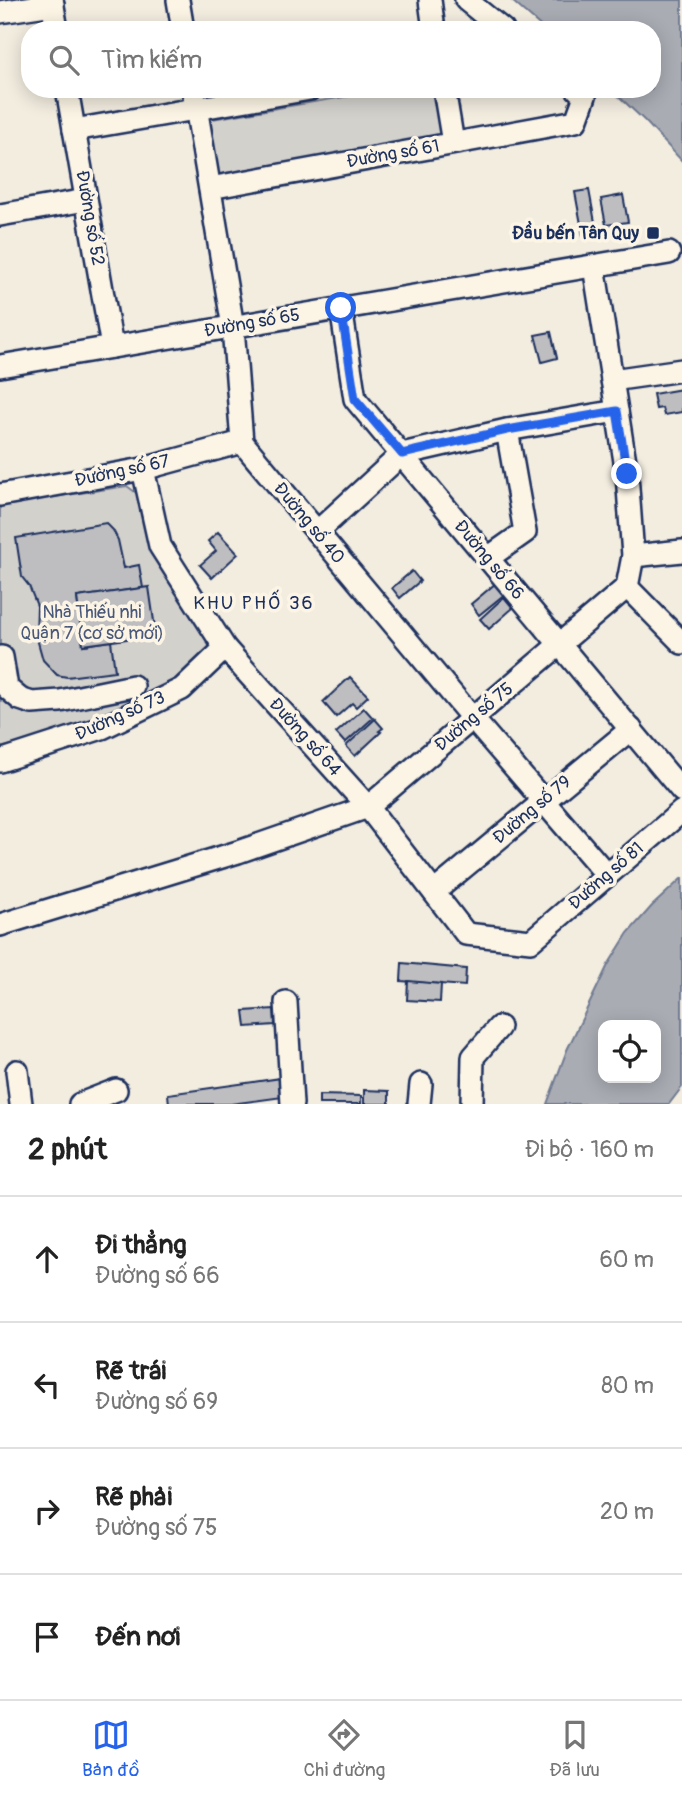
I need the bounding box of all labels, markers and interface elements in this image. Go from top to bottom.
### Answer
search box [21,21,661,98]
icon: search [45,41,83,79]
text: Tìm kiếm [101,44,202,76]
street label: Đường số 61 [345,135,441,173]
street label: Đường số 52 [70,169,110,267]
place label: Đầu bến Tân Quy [512,220,639,245]
marker: Đầu bến Tân Quy [645,225,661,241]
route start [325,292,356,323]
street label: Đường số 65 [202,303,302,343]
street label: Đường số 67 [72,450,172,492]
route end [611,458,642,489]
street label: Đường số 40 [268,478,350,568]
street label: Đường số 66 [449,515,529,605]
district label: KHU PHỐ 36 [193,589,315,615]
park label: Nhà Thiếu nhi Quận 7 (cơ sở mới) [20,601,164,645]
street label: Đường số 75 [430,677,518,757]
street label: Đường số 73 [71,686,169,746]
street label: Đường số 64 [264,693,347,781]
street label: Đường số 79 [488,771,576,849]
street label: Đường số 81 [563,837,649,915]
map controls [598,1020,661,1083]
button: locate [598,1020,661,1083]
text: 2 phút [28,1131,107,1168]
text: Đi bộ · 160 m [525,1135,654,1164]
text: Đi thẳng [95,1229,187,1261]
icon: ahead [28,1240,66,1278]
text: 60 m [599,1245,654,1274]
text: Đường số 66 [95,1261,220,1290]
text: Rẽ trái [95,1355,166,1387]
icon: left [28,1366,66,1404]
text: 80 m [601,1371,654,1400]
text: Đường số 69 [95,1387,218,1416]
text: Rẽ phải [95,1481,172,1513]
icon: right [28,1492,66,1530]
text: 20 m [600,1497,654,1526]
text: Đường số 75 [95,1513,217,1542]
icon: arrive [28,1618,66,1656]
text: Đến nơi [95,1621,180,1653]
tab: Bản đồ [82,1716,139,1782]
tab: Chỉ đường [303,1716,385,1782]
tab: Đã lưu [549,1716,600,1782]

